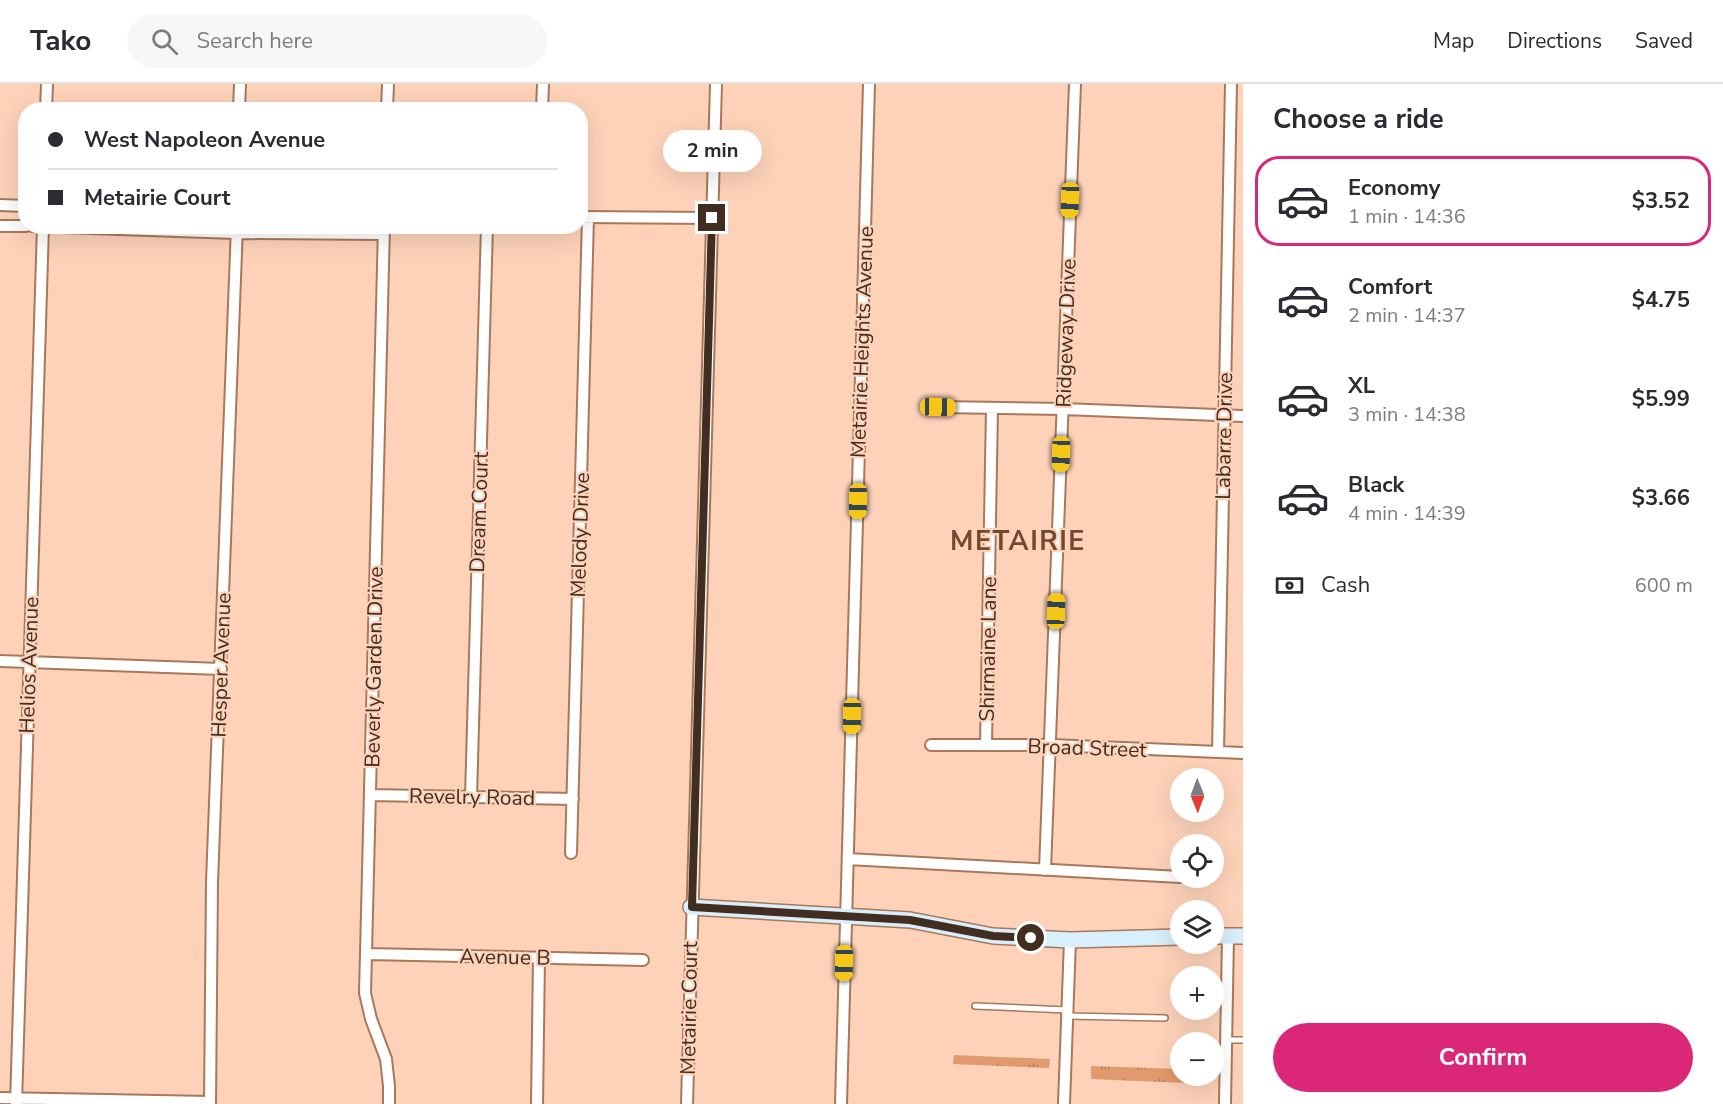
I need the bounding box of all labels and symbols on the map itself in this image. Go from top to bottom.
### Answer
callout: 2 min [662,131,762,173]
car [1060,182,1080,218]
route end [698,204,725,231]
street label: Metairie Heights Avenue [844,226,880,458]
street label: Ridgeway Drive [1049,258,1083,408]
street label: Labarre Drive [1209,372,1239,500]
car [920,398,956,416]
car [1051,436,1071,472]
street label: Dream Court [463,450,495,573]
street label: Melody Drive [564,472,596,598]
car [849,483,867,519]
district label: METAIRIE [950,523,1086,560]
street label: Beverly Garden Drive [358,566,390,768]
street label: Shirmaine Lane [973,576,1003,722]
street label: Hesper Avenue [204,592,238,738]
car [1046,593,1066,629]
street label: Helios Avenue [13,596,45,734]
car [843,698,861,734]
street label: Broad Street [1027,732,1148,764]
north arrow [1170,768,1224,822]
street label: Revelry Road [409,782,535,812]
route start [1017,924,1044,951]
street label: Metairie Court [674,940,704,1075]
street label: Avenue B [459,942,551,972]
car [835,945,853,981]

